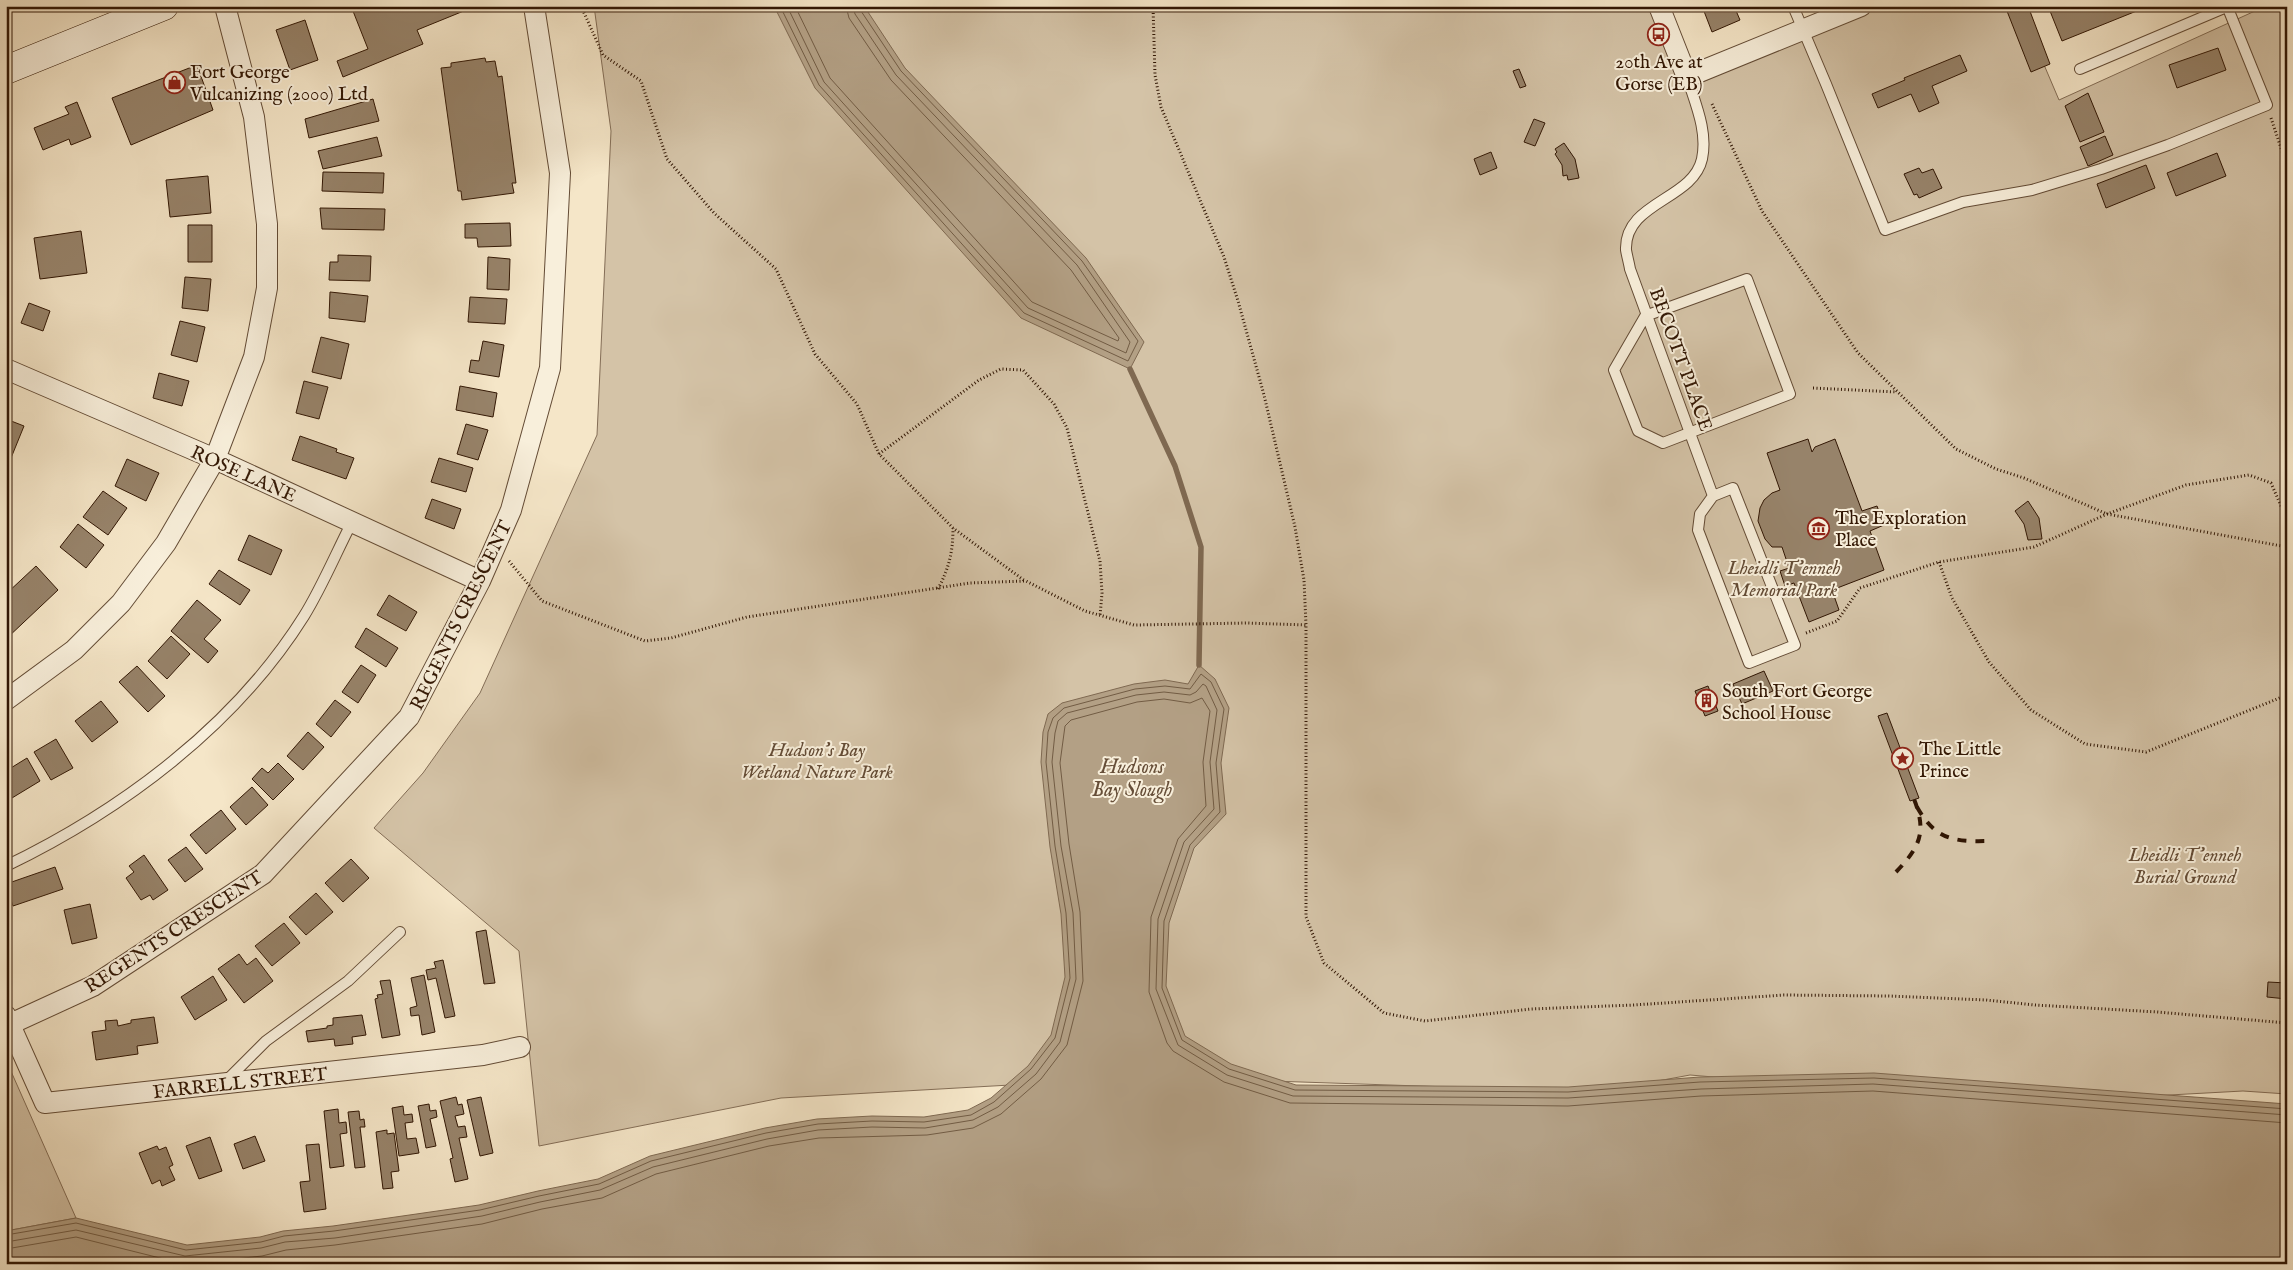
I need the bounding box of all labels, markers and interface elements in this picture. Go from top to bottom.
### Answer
bus stop icon: 20th Ave at Gorse (EB) [1647,23,1671,47]
place label: 20th Ave at Gorse (EB) [1615,51,1703,97]
place label: Fort George Vulcanizing (2000) Ltd [189,61,369,107]
shop icon: Fort George Vulcanizing (2000) Ltd [162,70,186,94]
street label: BECOTT PLACE [1643,285,1717,435]
street label: ROSE LANE [187,441,300,509]
place label: The Exploration Place [1835,507,1967,553]
museum icon: The Exploration Place [1807,516,1831,540]
street label: REGENTS CRESCENT [405,517,518,715]
park label: Lheidli T'enneh Memorial Park [1726,557,1841,603]
place label: South Fort George School House [1722,680,1873,726]
building icon: South Fort George School House [1694,689,1718,713]
place label: The Little Prince [1919,738,2002,784]
park label: Hudson's Bay Wetland Nature Park [741,739,893,785]
place icon: The Little Prince [1891,747,1915,771]
water label: Hudsons Bay Slough [1092,755,1173,804]
park label: Lheidli T'enneh Burial Ground [2127,844,2242,890]
street label: REGENTS CRESCENT [80,866,268,999]
street label: FARRELL STREET [152,1063,329,1105]

